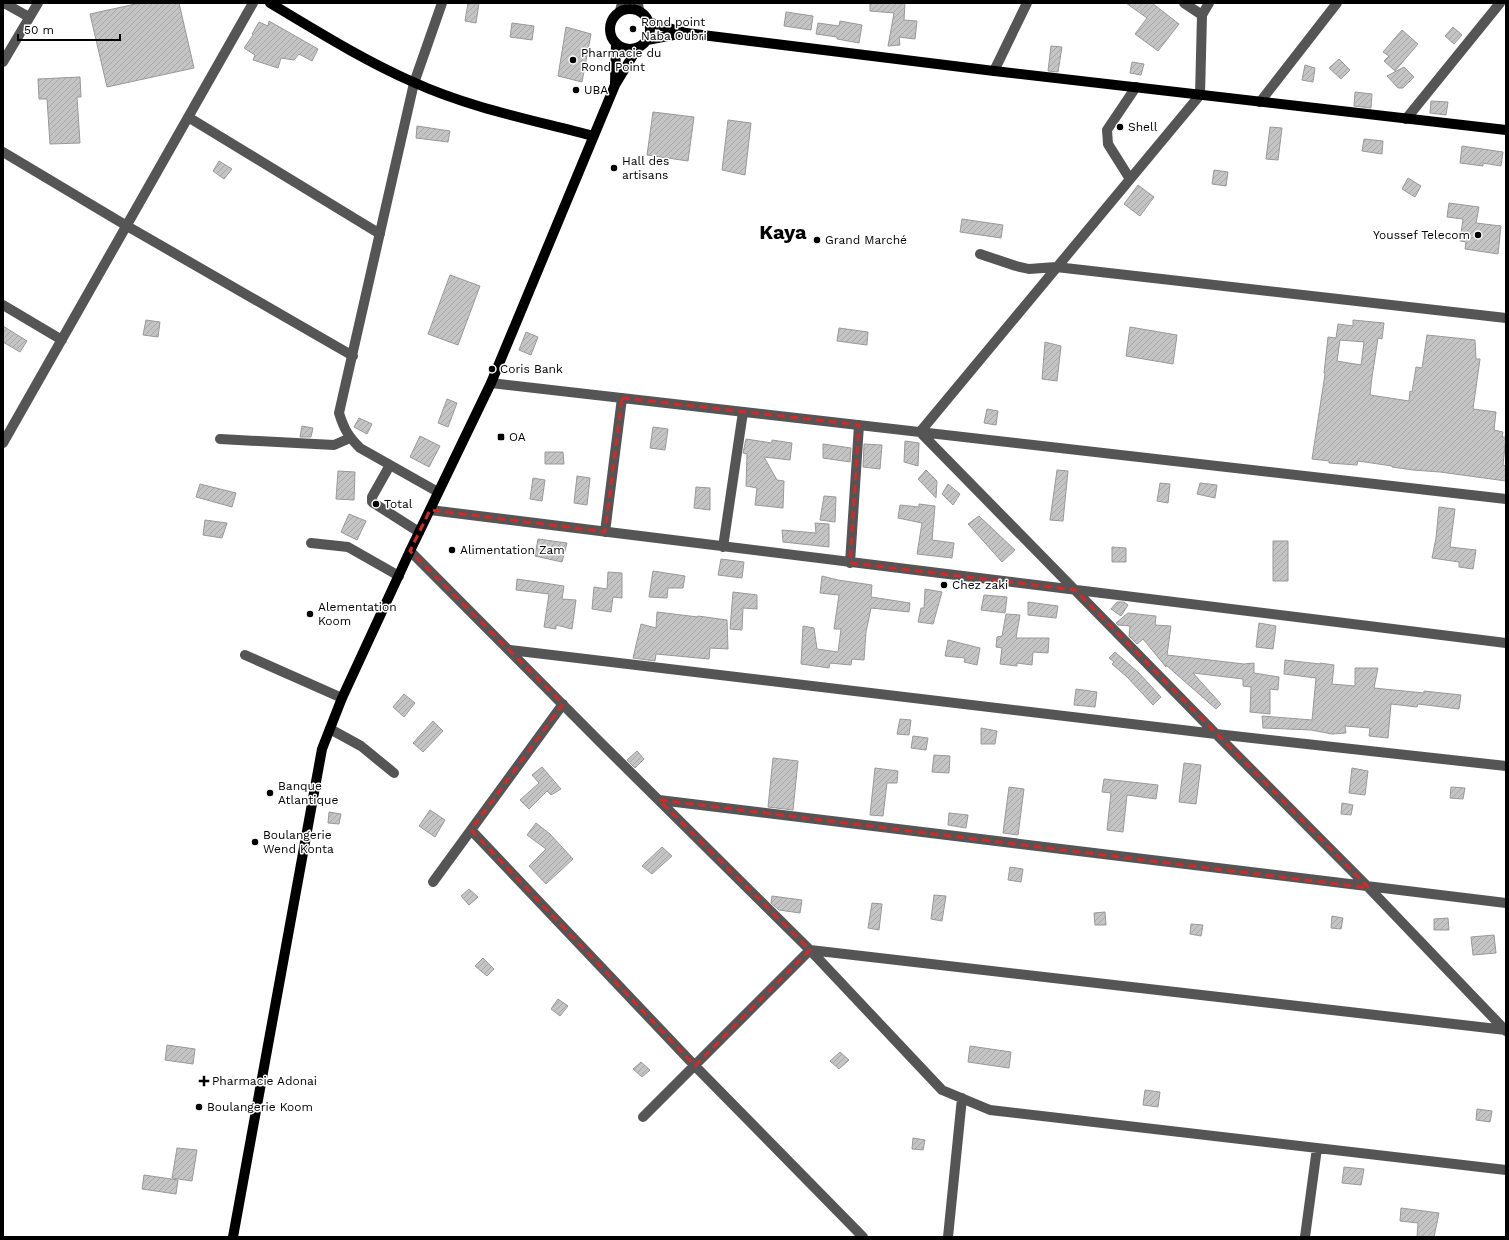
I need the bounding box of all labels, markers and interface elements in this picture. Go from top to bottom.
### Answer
place label: Rond point Naba Oubri [641,15,707,43]
scale bar [18,16,120,42]
text: 50 m [24,23,54,37]
marker: Rond point Naba Oubri [628,24,638,34]
place label: Pharmacie du Rond Point [581,46,662,74]
marker: Pharmacie du Rond Point [568,55,578,65]
place label: UBA [584,83,608,97]
marker: UBA [571,85,581,95]
place label: Shell [1128,120,1158,134]
marker: Shell [1115,122,1125,132]
place label: Hall des artisans [622,154,669,182]
marker: Hall des artisans [609,163,619,173]
district label: Kaya [759,220,807,244]
place label: Youssef Telecom [1373,228,1470,242]
marker: Youssef Telecom [1473,230,1483,240]
place label: Grand Marché [825,233,907,247]
marker: Grand Marché [812,235,822,245]
place label: Coris Bank [500,362,563,376]
marker: Coris Bank [487,364,497,374]
place label: OA [509,430,526,444]
marker: OA [496,432,506,442]
place label: Total [384,497,413,511]
marker: Total [371,499,381,509]
place label: Alimentation Zam [460,543,565,557]
marker: Alimentation Zam [447,545,457,555]
place label: Chez zaki [952,578,1008,592]
marker: Chez zaki [939,580,949,590]
place label: Alementation Koom [318,600,397,628]
marker: Alementation Koom [305,609,315,619]
place label: Banque Atlantique [278,779,338,807]
marker: Banque Atlantique [265,788,275,798]
place label: Boulangerie Wend Konta [263,828,334,856]
marker: Boulangerie Wend Konta [250,837,260,847]
place label: Pharmacie Adonai [212,1074,317,1088]
marker: Pharmacie Adonai [199,1076,209,1086]
place label: Boulangerie Koom [207,1100,313,1114]
marker: Boulangerie Koom [194,1102,204,1112]

